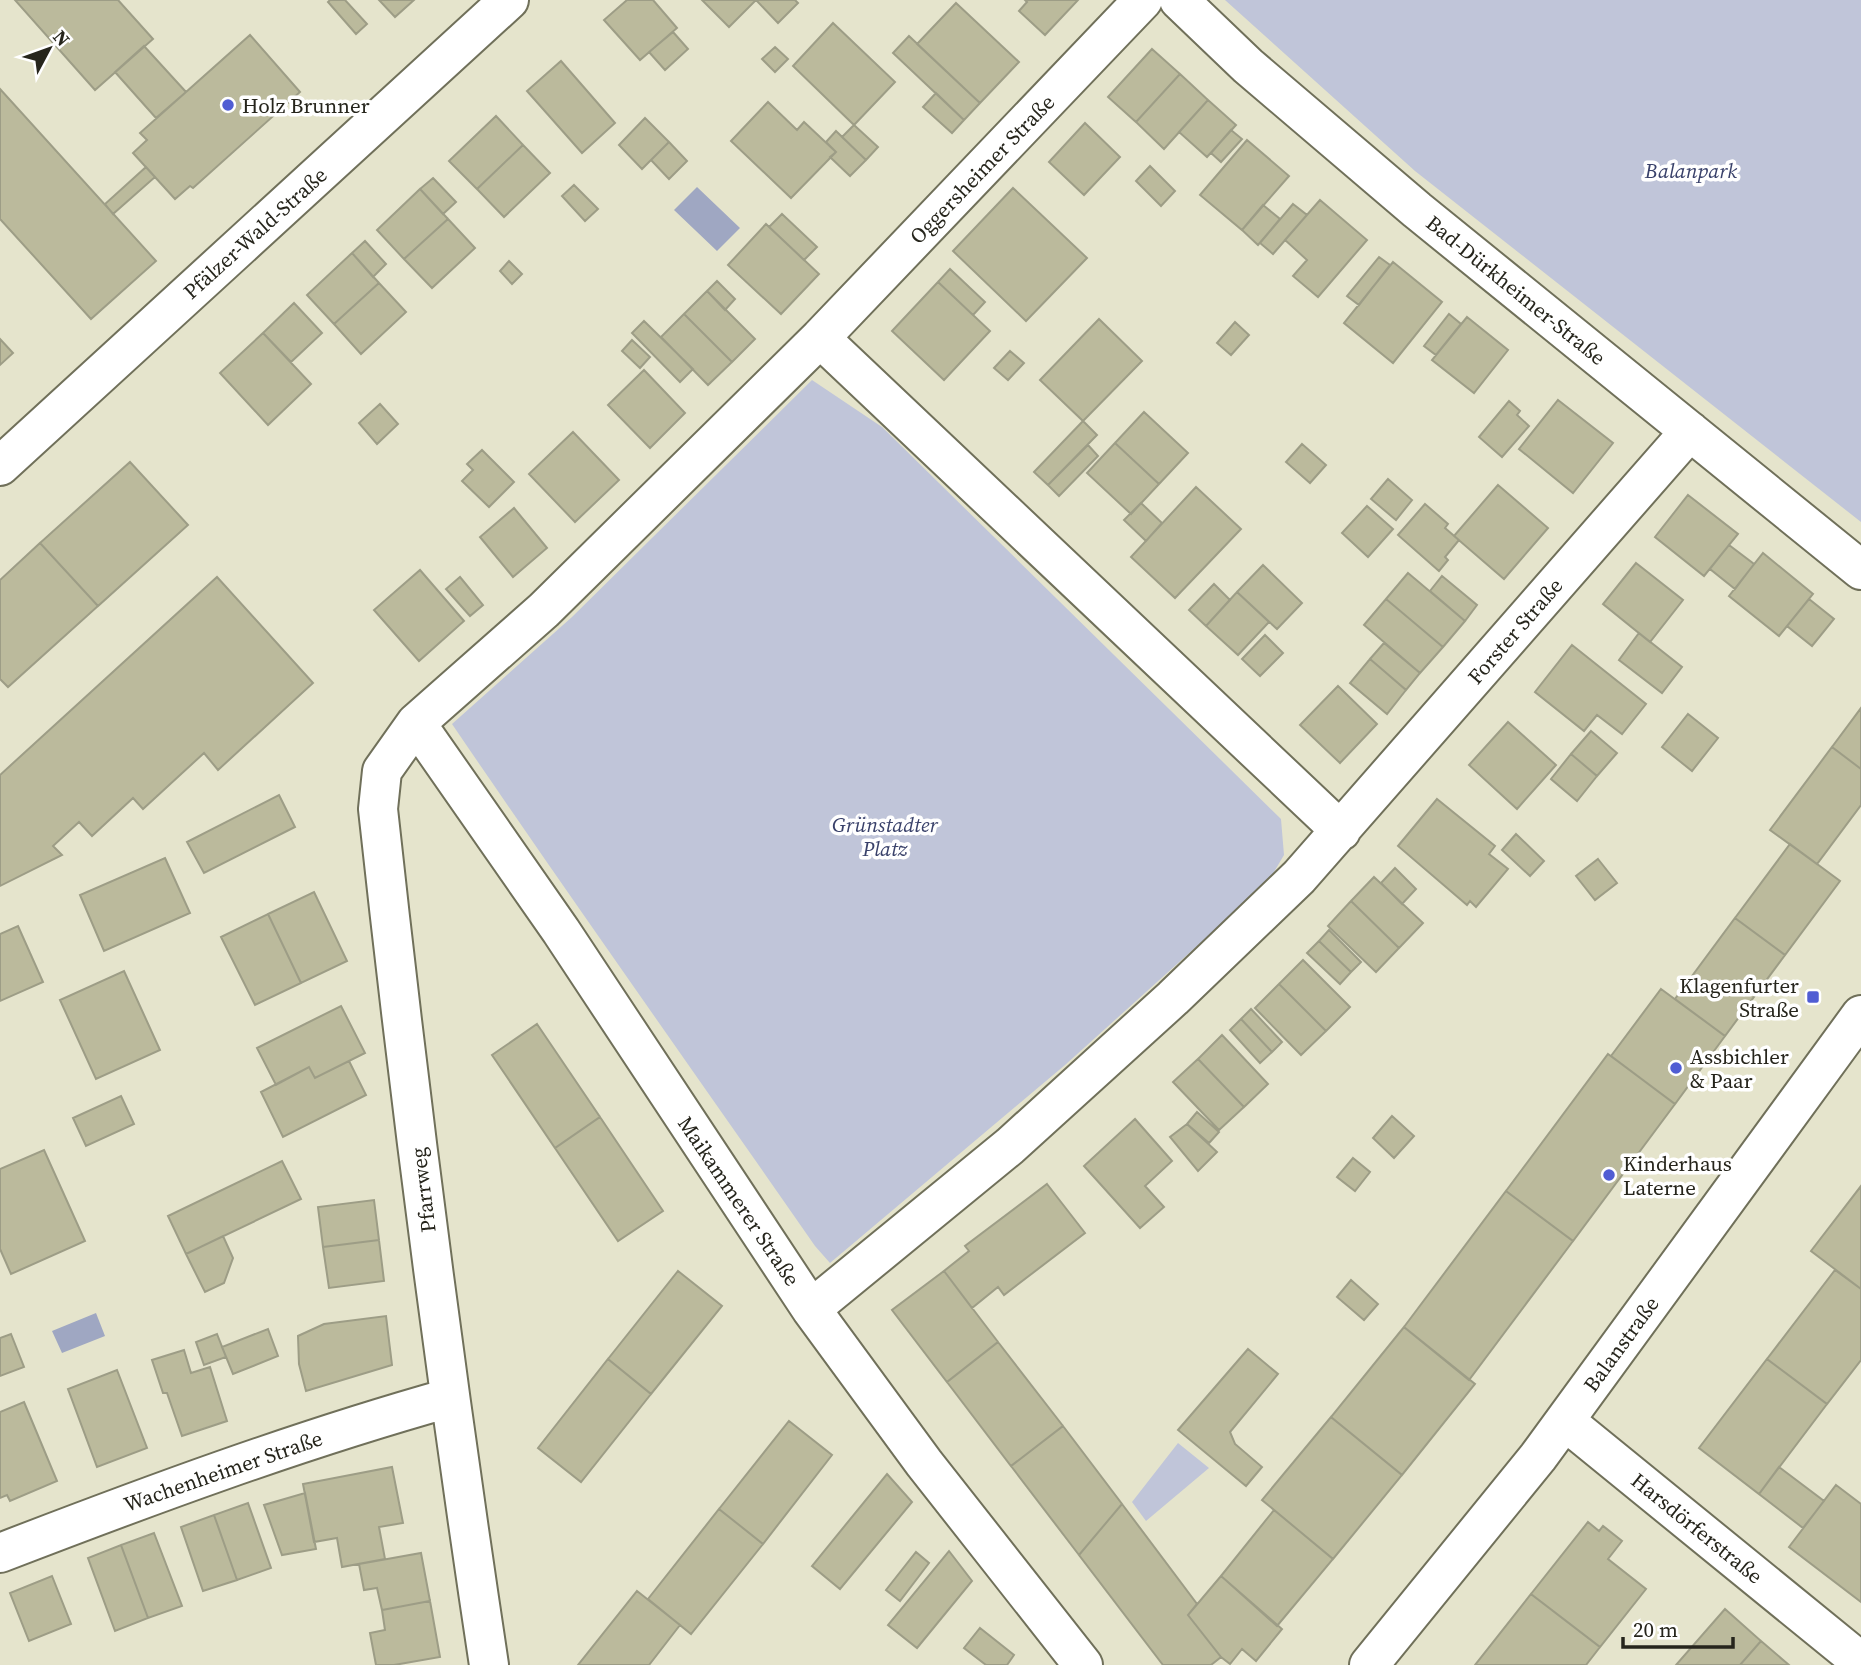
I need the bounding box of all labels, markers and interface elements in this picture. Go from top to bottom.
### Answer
north arrow [14,14,84,84]
text: N [47,24,76,52]
street label: Oggersheimer Straße [903,88,1061,250]
place label: Holz Brunner [242,91,370,120]
marker: Holz Brunner [220,97,236,113]
park label: Balanpark [1644,156,1737,185]
street label: Pfälzer-Wald-Straße [177,161,333,305]
street label: Bad-Dürkheimer-Straße [1420,208,1612,372]
street label: Forster Straße [1461,572,1569,690]
park label: Grünstadter Platz [832,810,939,863]
place label: Klagenfurter Straße [1679,971,1799,1024]
marker: Klagenfurter Straße [1805,989,1821,1005]
place label: Assbichler & Paar [1690,1042,1789,1095]
marker: Assbichler & Paar [1668,1060,1684,1076]
street label: Maikammerer Straße [671,1110,807,1292]
street label: Pfarrweg [403,1146,443,1234]
place label: Kinderhaus Laterne [1623,1149,1732,1202]
marker: Kinderhaus Laterne [1601,1167,1617,1183]
street label: Balanstraße [1576,1290,1666,1398]
street label: Wachenheimer Straße [120,1423,326,1519]
street label: Harsdörferstraße [1625,1466,1769,1590]
scale bar [1623,1606,1733,1650]
text: 20 m [1633,1615,1678,1644]

